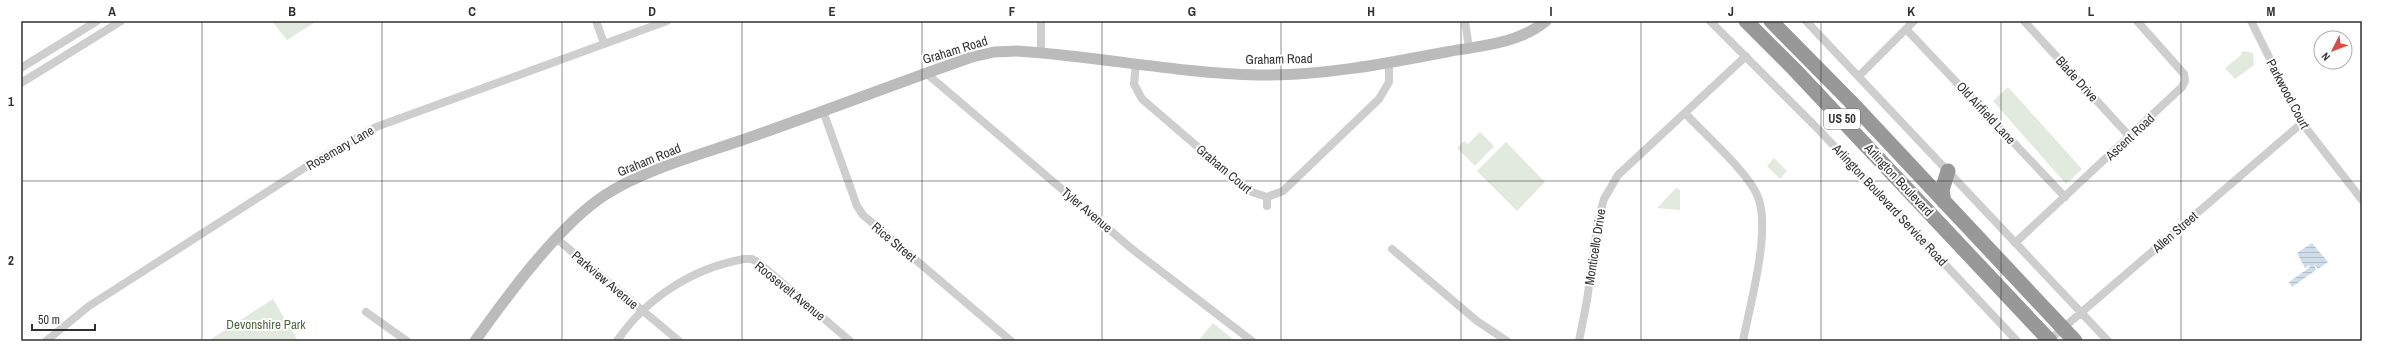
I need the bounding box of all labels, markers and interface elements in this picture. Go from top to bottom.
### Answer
text: A [108,3,116,20]
text: B [288,3,296,20]
text: C [468,3,476,20]
text: D [648,3,656,20]
text: E [828,3,836,20]
text: F [1009,3,1016,20]
text: G [1188,3,1196,20]
text: H [1367,3,1375,20]
text: I [1550,3,1553,20]
text: J [1728,3,1734,20]
text: K [1907,3,1915,20]
text: L [2088,3,2095,20]
text: M [2267,3,2276,20]
north arrow [2313,30,2353,70]
street label: Graham Road [921,32,990,68]
street label: Graham Road [1245,50,1313,68]
text: N [2318,50,2333,64]
street label: Blade Drive [2052,53,2102,105]
street label: Parkwood Court [2263,56,2313,132]
street label: Old Airfield Lane [1953,78,2019,148]
text: 1 [8,93,14,110]
road number: US 50 [1824,109,1860,129]
street label: Ascent Road [2101,110,2158,165]
street label: Rosemary Lane [303,122,377,174]
street label: Arlington Boulevard [1860,139,1937,220]
street label: Graham Road [615,140,683,180]
street label: Arlington Boulevard Service Road [1828,140,1951,270]
street label: Graham Court [1193,141,1255,197]
street label: Tyler Avenue [1058,184,1116,236]
street label: Allen Street [2148,207,2201,257]
street label: Monticello Drive [1581,208,1609,286]
street label: Rice Street [868,218,920,266]
street label: Parkview Avenue [568,247,642,313]
text: 2 [8,252,14,269]
street label: Roosevelt Avenue [751,257,829,325]
scale bar [32,306,95,332]
text: 50 m [38,312,60,328]
park label: Devonshire Park [226,316,306,333]

